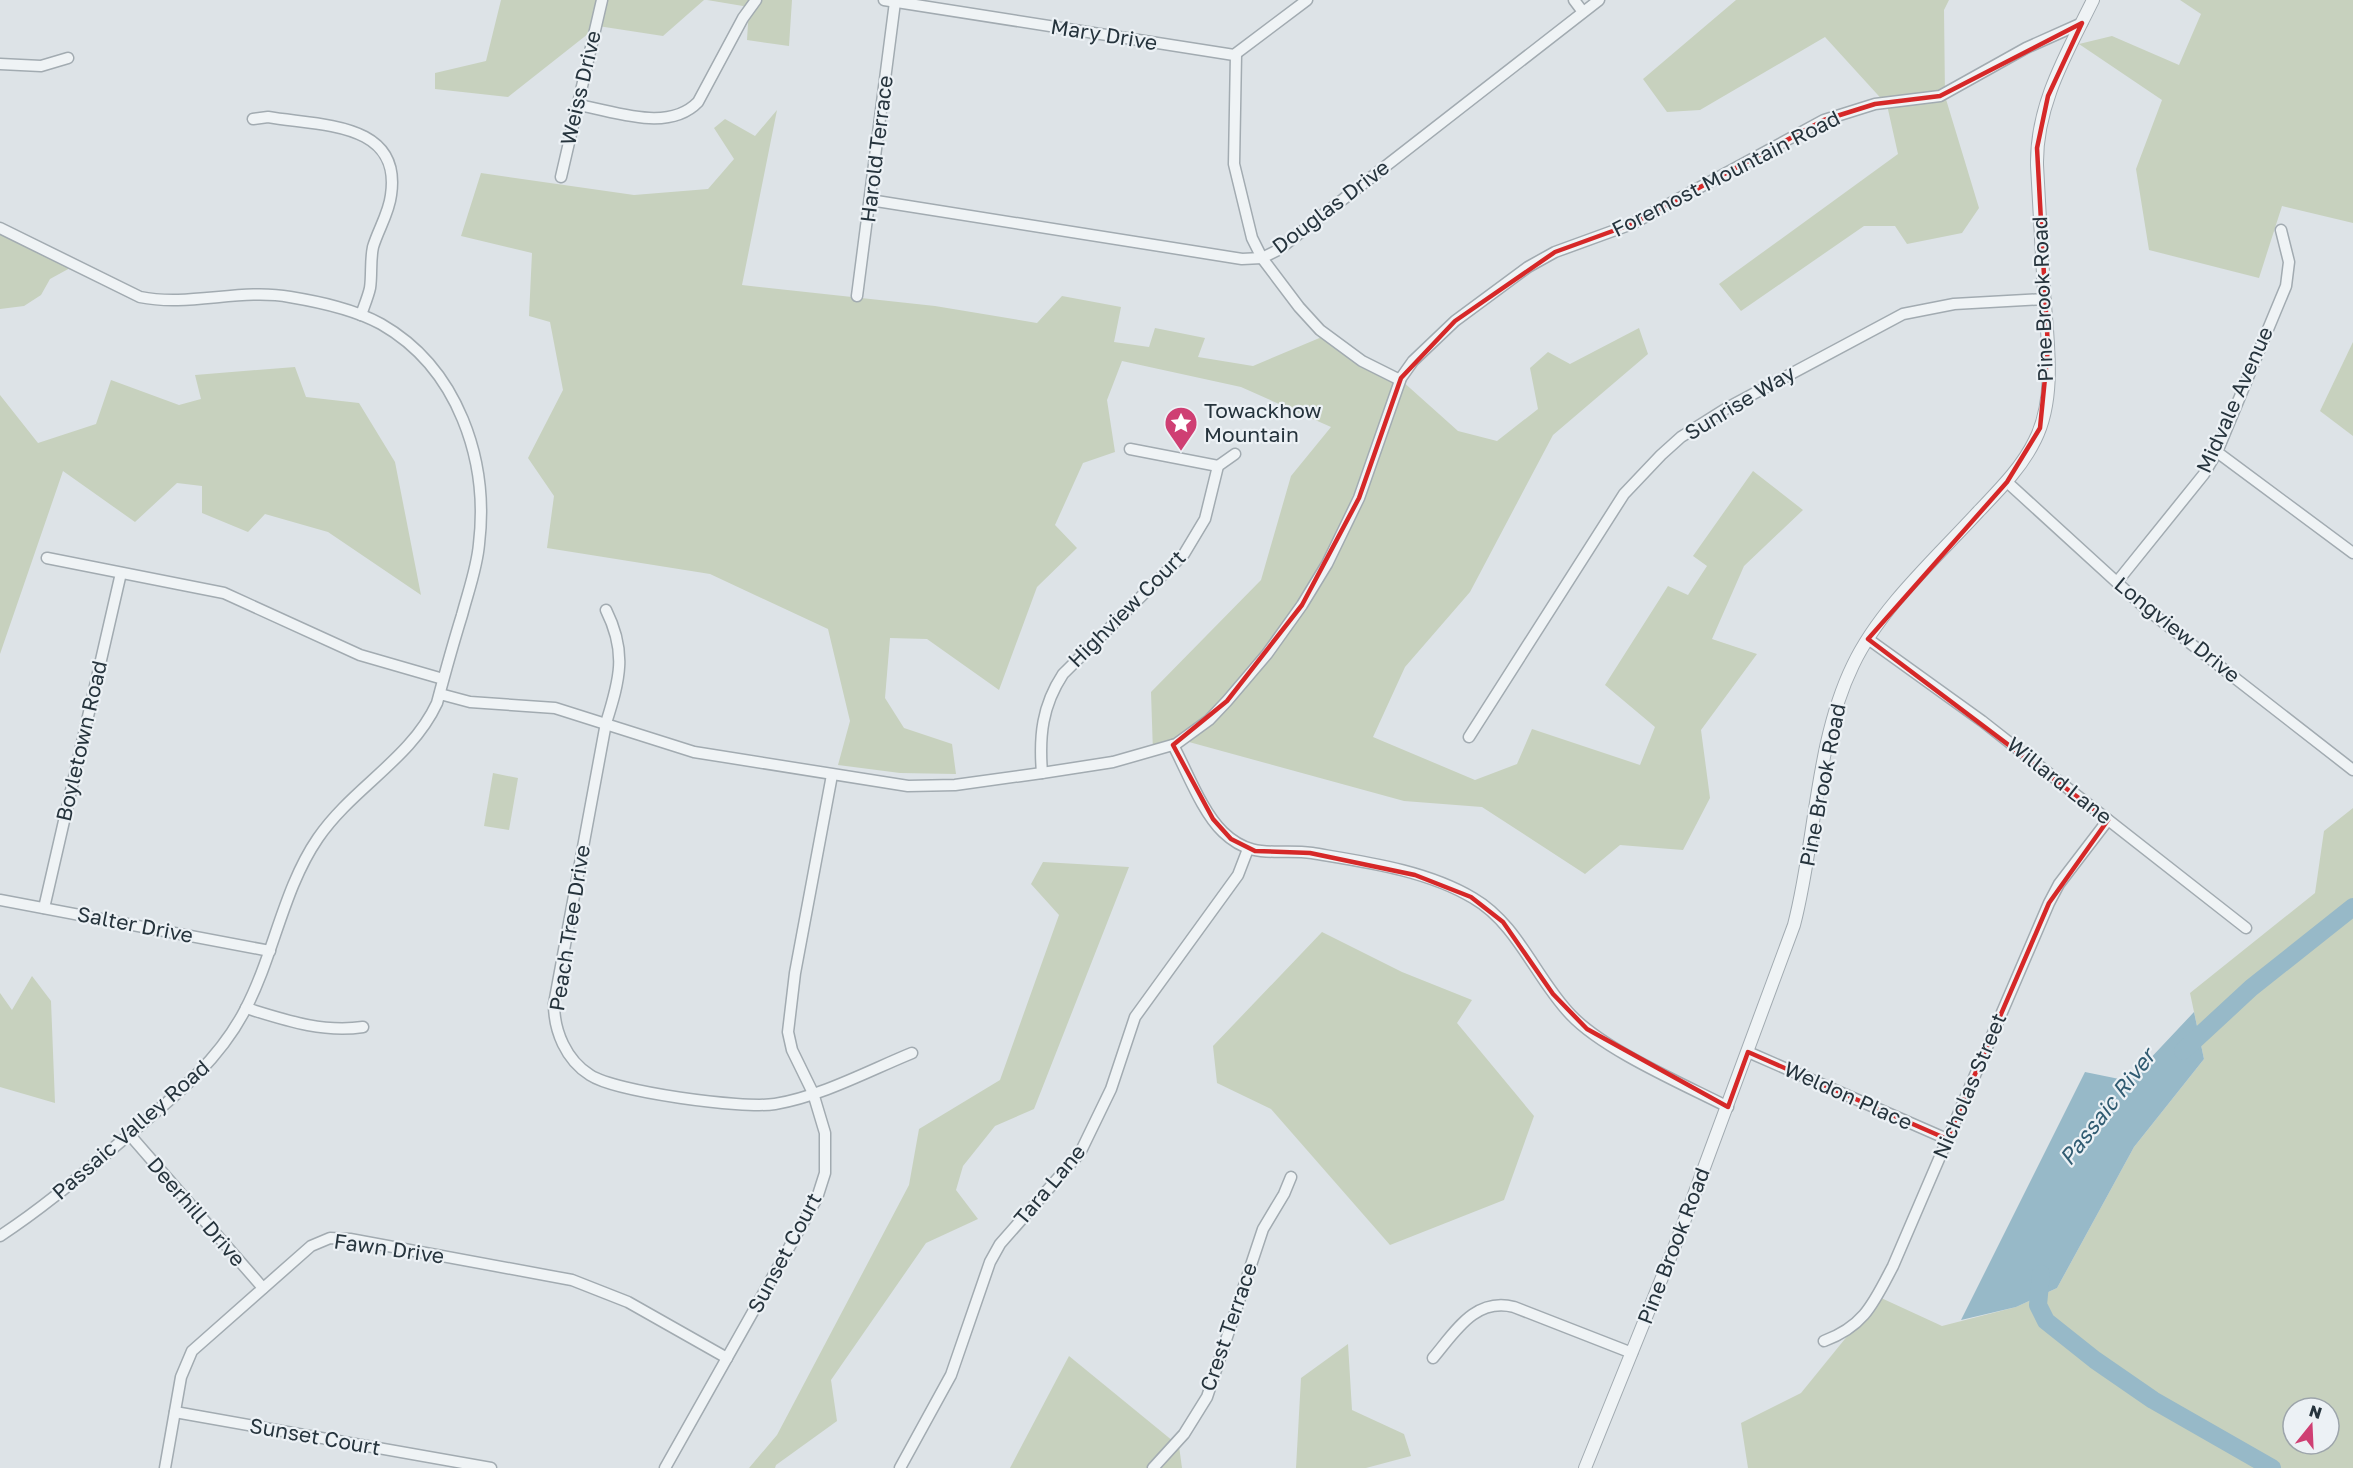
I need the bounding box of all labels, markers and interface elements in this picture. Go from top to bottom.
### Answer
street label: Mary Drive [1049,13,1159,55]
street label: Weiss Drive [554,28,606,148]
street label: Harold Terrace [854,74,898,224]
street label: Foremost Mountain Road [1607,104,1844,242]
street label: Douglas Drive [1267,154,1394,259]
street label: Pine Brook Road [2026,216,2058,382]
street label: Midvale Avenue [2190,322,2278,477]
street label: Sunrise Way [1680,359,1800,445]
place label: Towackhow Mountain [1204,397,1322,447]
place icon: Towackhow Mountain [1163,405,1199,452]
street label: Highview Court [1062,544,1190,672]
street label: Longview Drive [2110,571,2246,688]
street label: Boyletown Road [50,658,112,824]
street label: Pine Brook Road [1793,701,1851,869]
street label: Willard Lane [2002,731,2117,829]
street label: Peach Tree Drive [543,843,595,1013]
street label: Salter Drive [75,900,195,948]
street label: Nicholas Street [1927,1009,2011,1162]
water label: Passaic River [2053,1041,2162,1170]
street label: Passaic Valley Road [46,1054,214,1205]
street label: Weldon Place [1780,1055,1917,1135]
street label: Tara Lane [1008,1139,1090,1230]
street label: Deerhill Drive [142,1151,251,1271]
street label: Pine Brook Road [1631,1164,1715,1328]
street label: Sunset Court [742,1188,827,1317]
street label: Fawn Drive [332,1227,446,1269]
street label: Crest Terrace [1194,1259,1262,1394]
north arrow [2281,1396,2341,1456]
text: N [2307,1400,2325,1423]
street label: Sunset Court [248,1412,383,1460]

